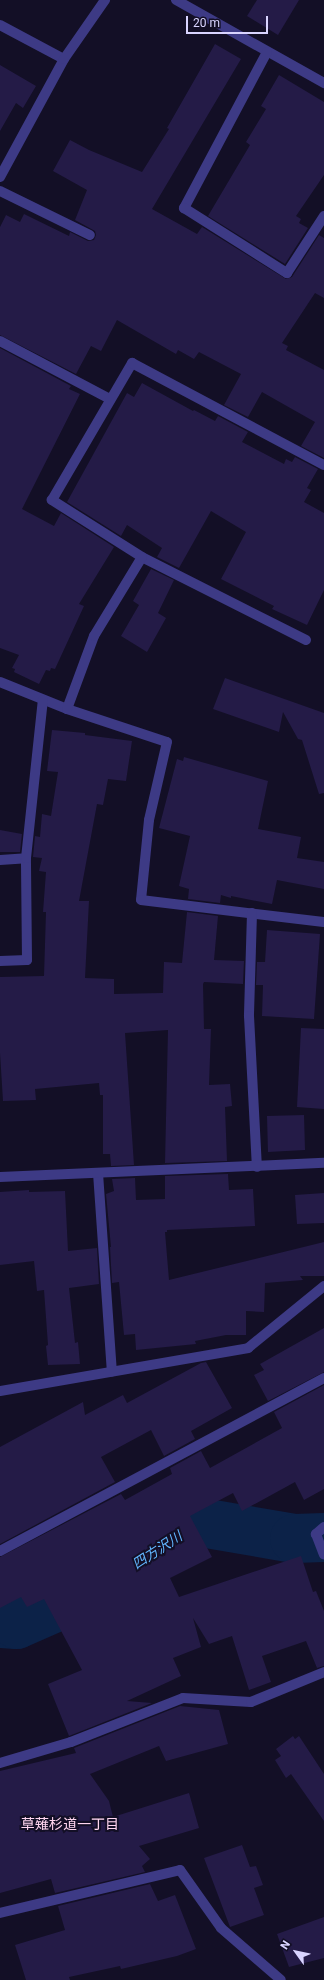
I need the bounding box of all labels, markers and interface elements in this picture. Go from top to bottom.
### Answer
scale bar [188,8,270,34]
text: 20 m [193,16,220,30]
water label: 四方沢川 [129,1528,185,1572]
district label: 草薙杉道一丁目 [21,1816,119,1832]
north arrow [276,1932,316,1972]
text: N [278,1938,293,1952]

